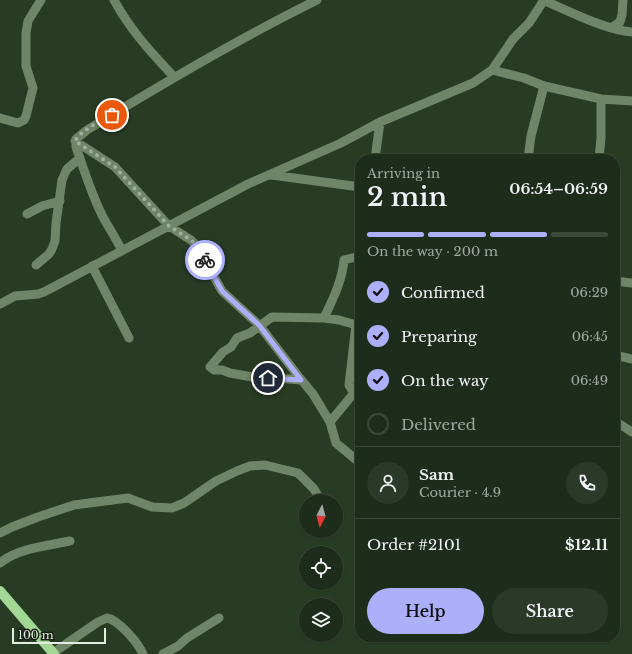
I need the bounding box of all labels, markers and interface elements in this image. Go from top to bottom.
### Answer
pin [95,98,129,132]
icon: bag [101,104,123,126]
text: Arriving in [367,165,440,182]
text: 06:54–06:59 [509,179,608,198]
text: 2 min [367,181,447,213]
courier [185,240,225,280]
text: On the way · 200 m [367,243,498,260]
icon: bike [194,249,216,271]
icon: check [367,281,389,303]
text: Confirmed [401,283,485,302]
text: 06:29 [570,284,608,301]
icon: check [367,325,389,347]
text: Preparing [401,327,477,346]
text: 06:45 [572,328,608,345]
pin [251,361,285,395]
icon: home [257,367,279,389]
icon: check [367,369,389,391]
text: On the way [401,371,489,390]
text: 06:49 [571,372,608,389]
text: Delivered [401,415,476,434]
button: person [367,462,409,504]
button: phone [566,462,608,504]
text: Sam [419,465,454,484]
text: Courier · 4.9 [419,484,501,501]
north arrow [299,494,343,538]
map controls [299,494,343,642]
text: Order #2101 [367,535,461,554]
text: $12.11 [565,535,608,554]
button: locate [299,546,343,590]
button: Help [367,588,484,634]
button: Share [492,588,608,634]
button: layers [299,598,343,642]
scale bar [12,626,106,645]
text: 100 m [18,628,54,642]

